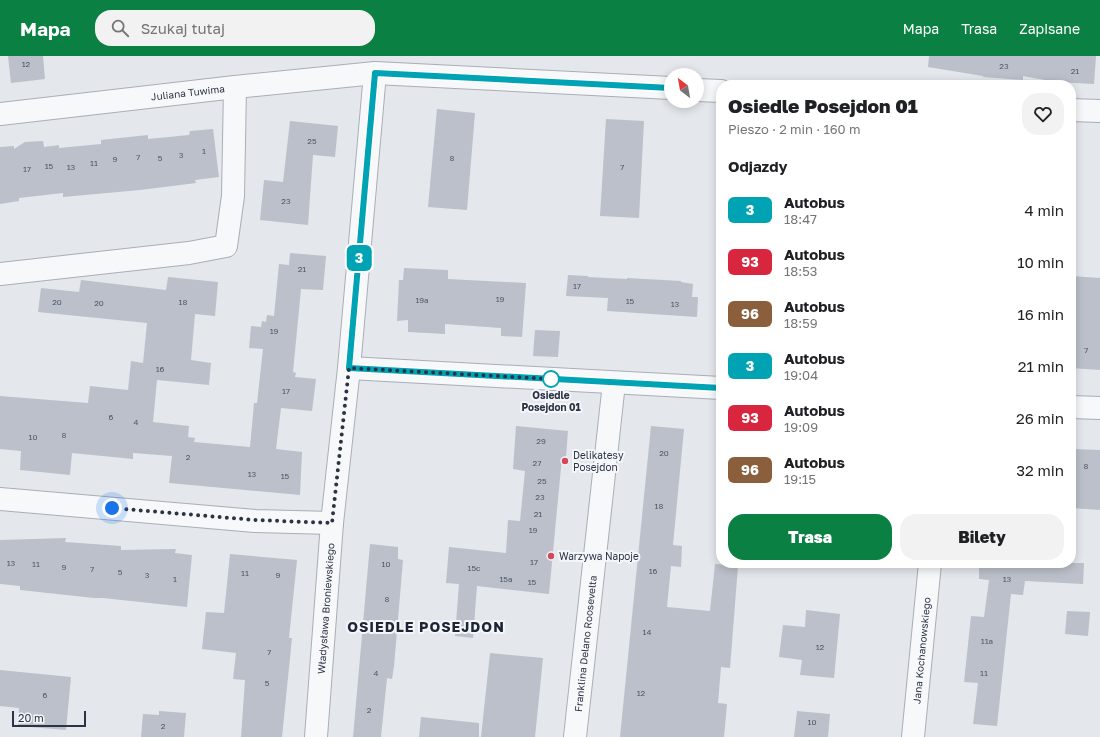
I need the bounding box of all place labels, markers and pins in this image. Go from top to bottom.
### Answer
marker: Osiedle Posejdon 01 [542,370,560,388]
place label: Osiedle Posejdon 01 [521,389,581,413]
place label: Delikatesy Posejdon [573,449,624,473]
marker: Delikatesy Posejdon [560,456,570,466]
place label: Warzywa Napoje [559,550,639,562]
marker: Warzywa Napoje [546,551,556,561]

